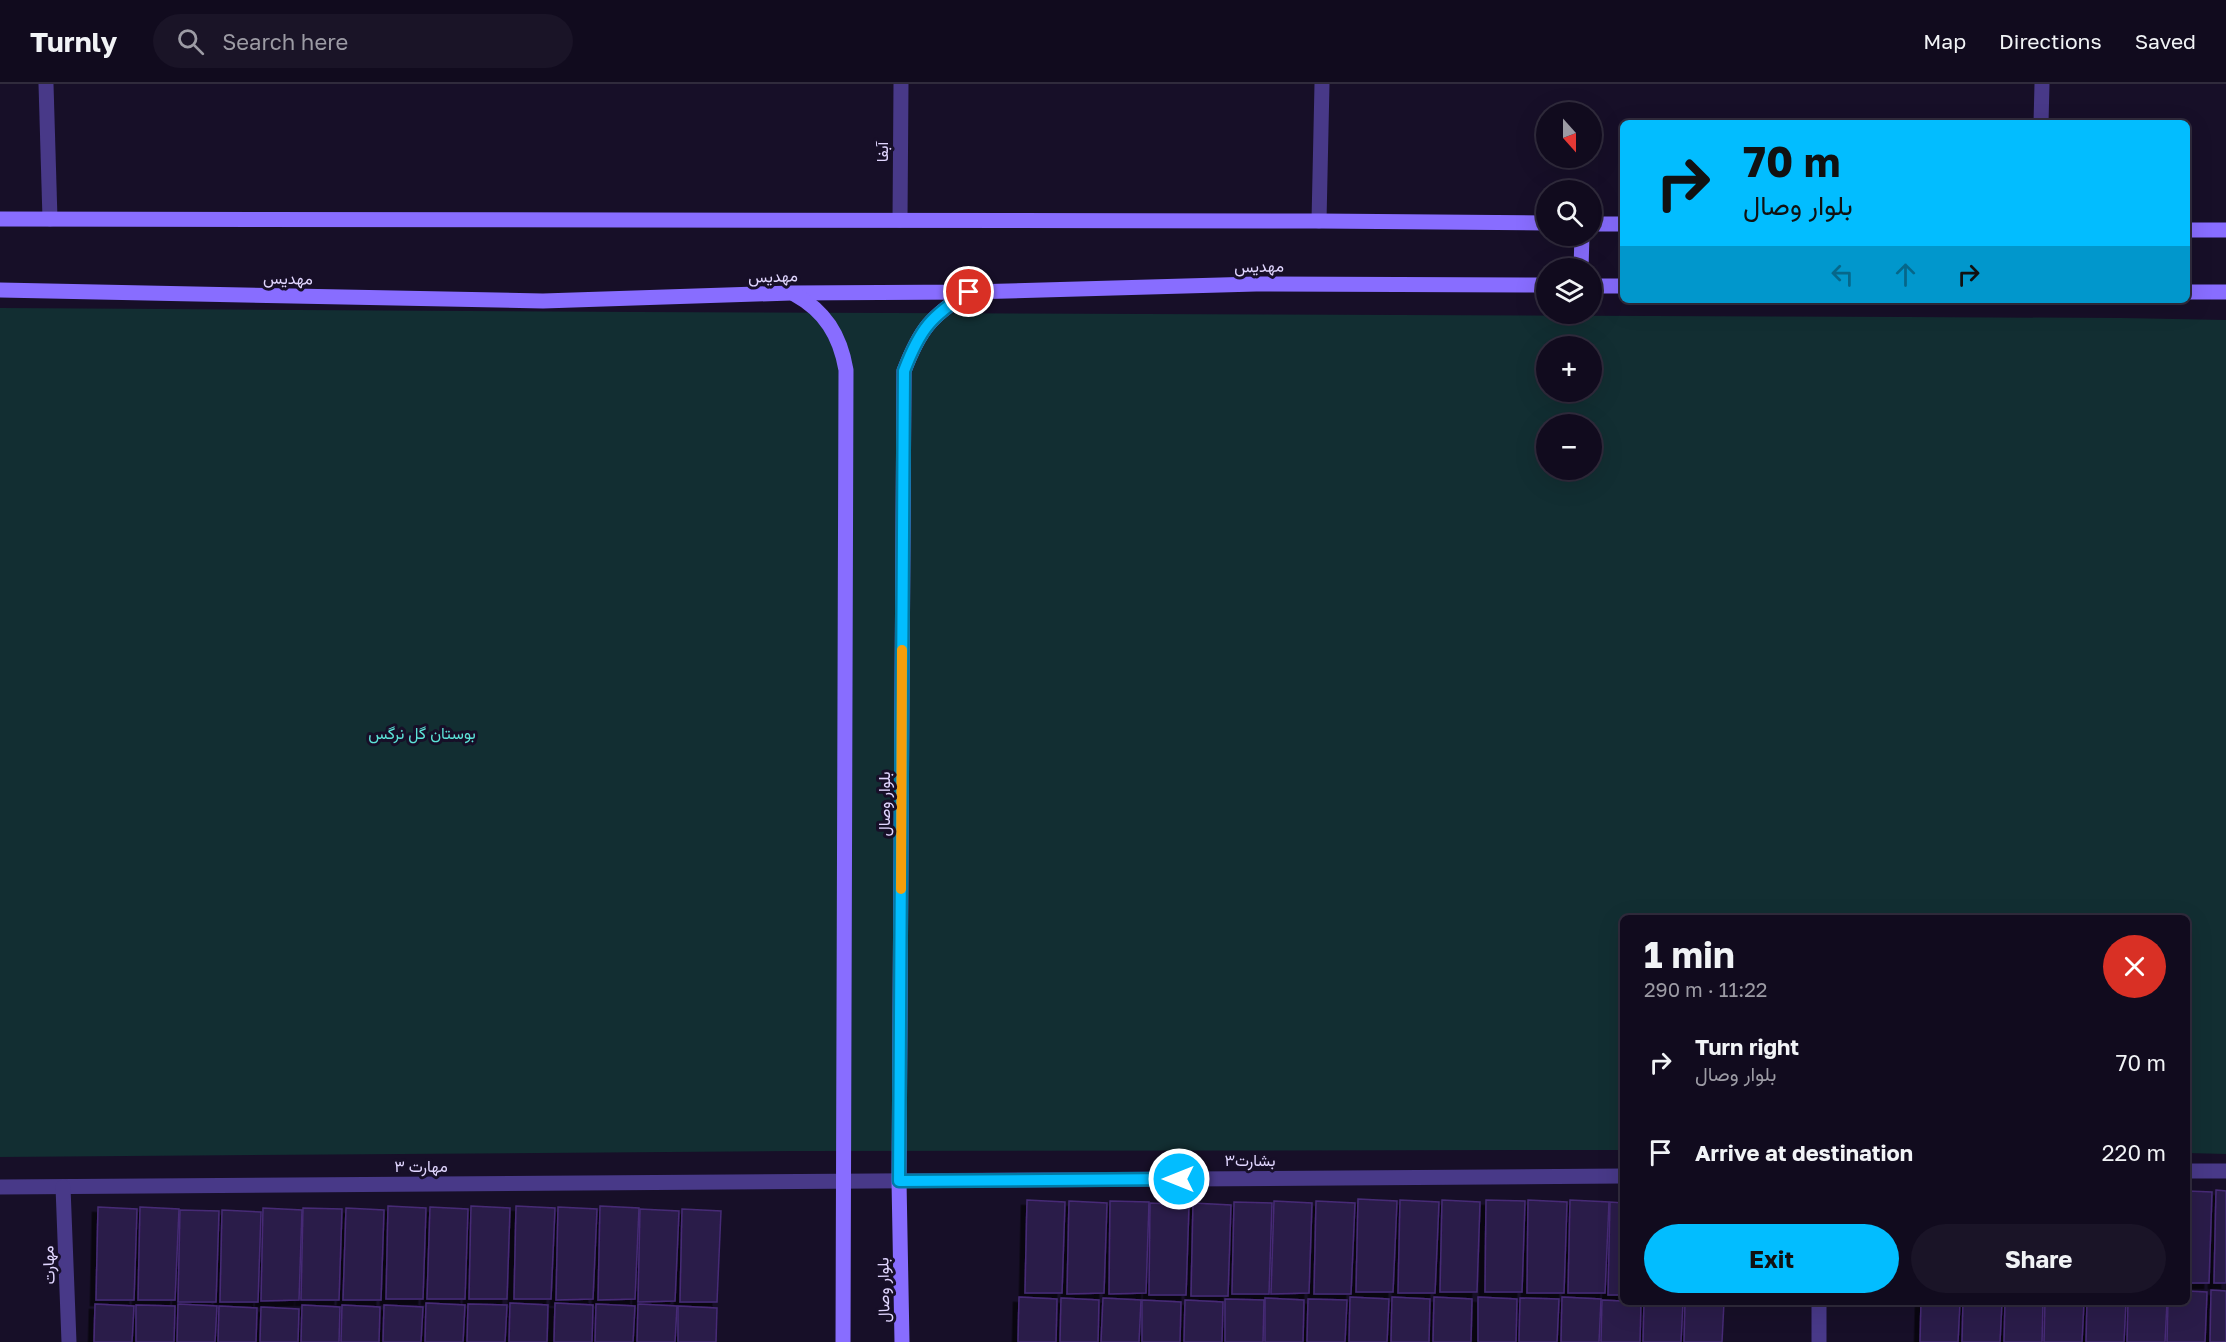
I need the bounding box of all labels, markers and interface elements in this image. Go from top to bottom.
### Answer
search box [153,14,573,68]
text: Turnly [30,25,117,58]
icon: search [174,25,207,58]
text: Search here [222,28,348,55]
text: Map [1923,28,1966,54]
text: Directions [1999,28,2102,54]
text: Saved [2135,28,2196,54]
north arrow [1536,102,1602,168]
map controls [1536,102,1602,480]
text: 70 m [1743,136,1840,186]
street label: آبفا [872,140,892,162]
icon: right [1644,144,1722,222]
button: search [1536,180,1602,246]
text: بلوار وصال [1743,189,1853,221]
street label: مهدیس [1234,256,1284,277]
button: layers [1536,258,1602,324]
icon: left [1826,258,1859,291]
icon: ahead [1889,258,1922,291]
icon: right [1952,258,1985,291]
street label: مهدیس [748,265,798,288]
pin [943,266,994,317]
street label: مهدیس [263,268,313,289]
icon: arrive [952,275,985,308]
button: + [1536,336,1602,402]
button: − [1536,414,1602,480]
park label: بوستان گل نرگس [368,723,476,744]
street label: بلوار وصال [874,771,895,837]
text: 1 min [1644,933,1735,976]
button: close [2103,935,2166,998]
text: 290 m · 11:22 [1644,977,1767,1001]
text: Turn right [1695,1033,1799,1060]
icon: right [1644,1046,1677,1079]
text: 70 m [2116,1049,2166,1076]
text: بلوار وصال [1695,1061,1776,1085]
icon: arrive [1644,1136,1677,1169]
text: Arrive at destination [1695,1139,1913,1166]
text: 220 m [2102,1139,2166,1166]
position arrow [1147,1147,1211,1211]
street label: بشارت۳ [1224,1150,1276,1171]
street label: مهارت ۳ [394,1156,448,1177]
button: Exit [1644,1224,1899,1293]
button: Share [1911,1224,2166,1293]
street label: مهارت [37,1245,60,1285]
street label: بلوار وصال [872,1257,895,1323]

